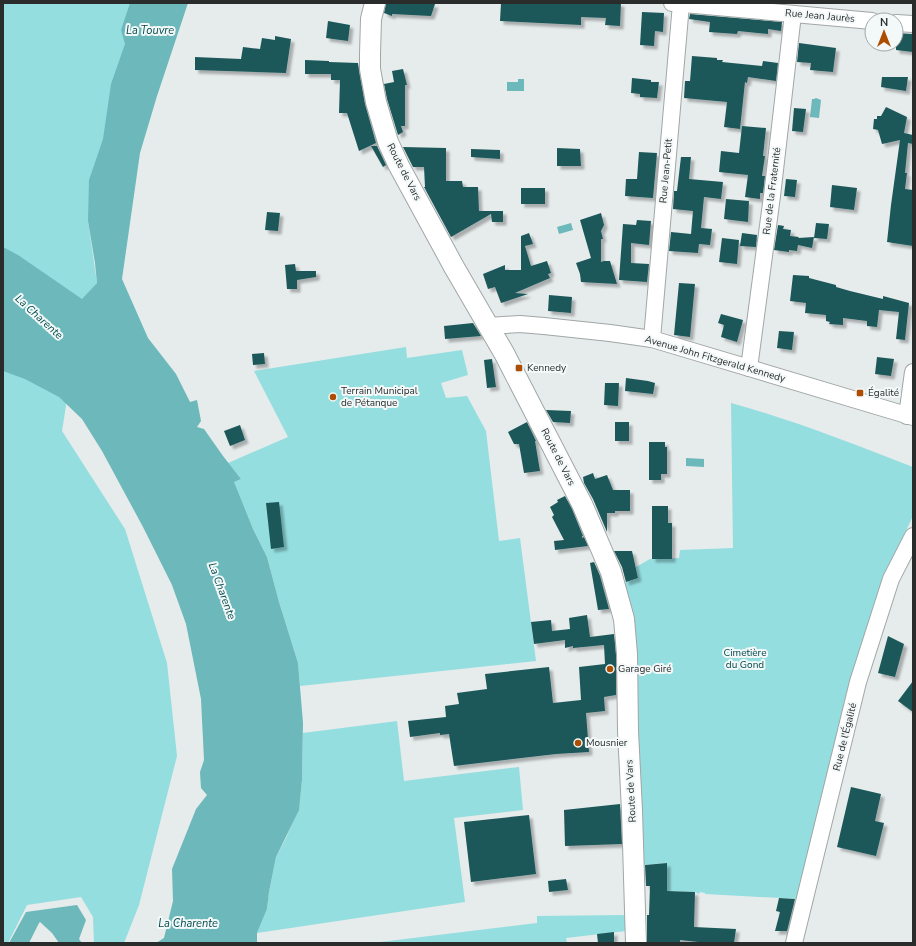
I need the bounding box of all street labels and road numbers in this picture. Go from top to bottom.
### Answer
street label: Rue Jean Jaurès [784,6,856,26]
street label: Rue Jean-Petit [656,138,676,204]
street label: Route de Vars [384,141,425,203]
street label: Rue de la Fraternité [760,146,784,236]
street label: Avenue John Fitzgerald Kennedy [643,332,788,386]
street label: Route de Vars [538,426,579,488]
street label: Rue de l'Égalité [830,701,860,773]
street label: Route de Vars [622,759,640,823]

